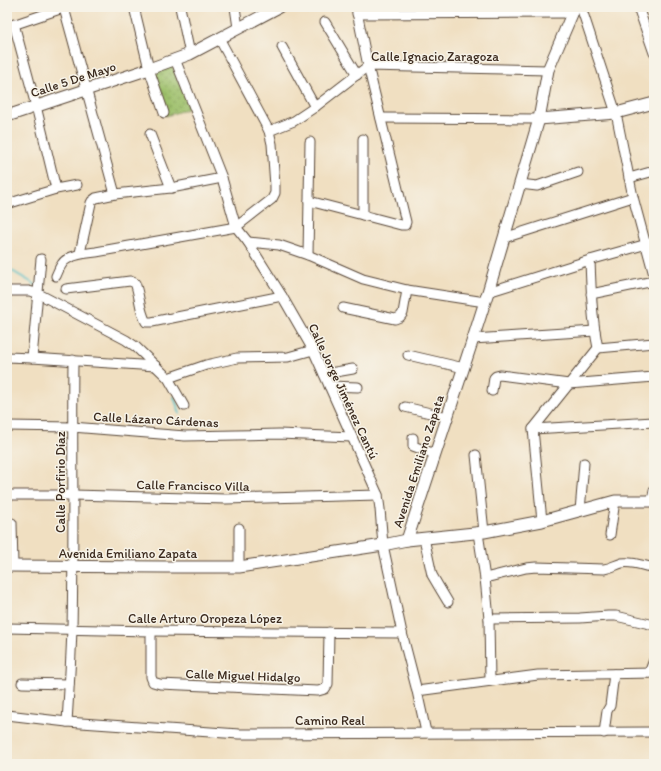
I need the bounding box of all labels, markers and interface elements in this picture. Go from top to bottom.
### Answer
street label: Calle Ignacio Zaragoza [371,49,499,64]
street label: Calle 5 De Mayo [29,58,118,100]
street label: Calle Jorge Jiménez Cantú [305,321,382,462]
street label: Avenida Emiliano Zapata [390,393,447,529]
street label: Calle Lázaro Cárdenas [93,409,219,430]
street label: Calle Porfirio Díaz [53,431,68,533]
street label: Calle Francisco Villa [136,477,250,494]
street label: Avenida Emiliano Zapata [59,546,197,561]
street label: Calle Arturo Oropeza López [128,611,282,626]
street label: Calle Miguel Hidalgo [185,666,301,685]
street label: Camino Real [295,713,365,728]

